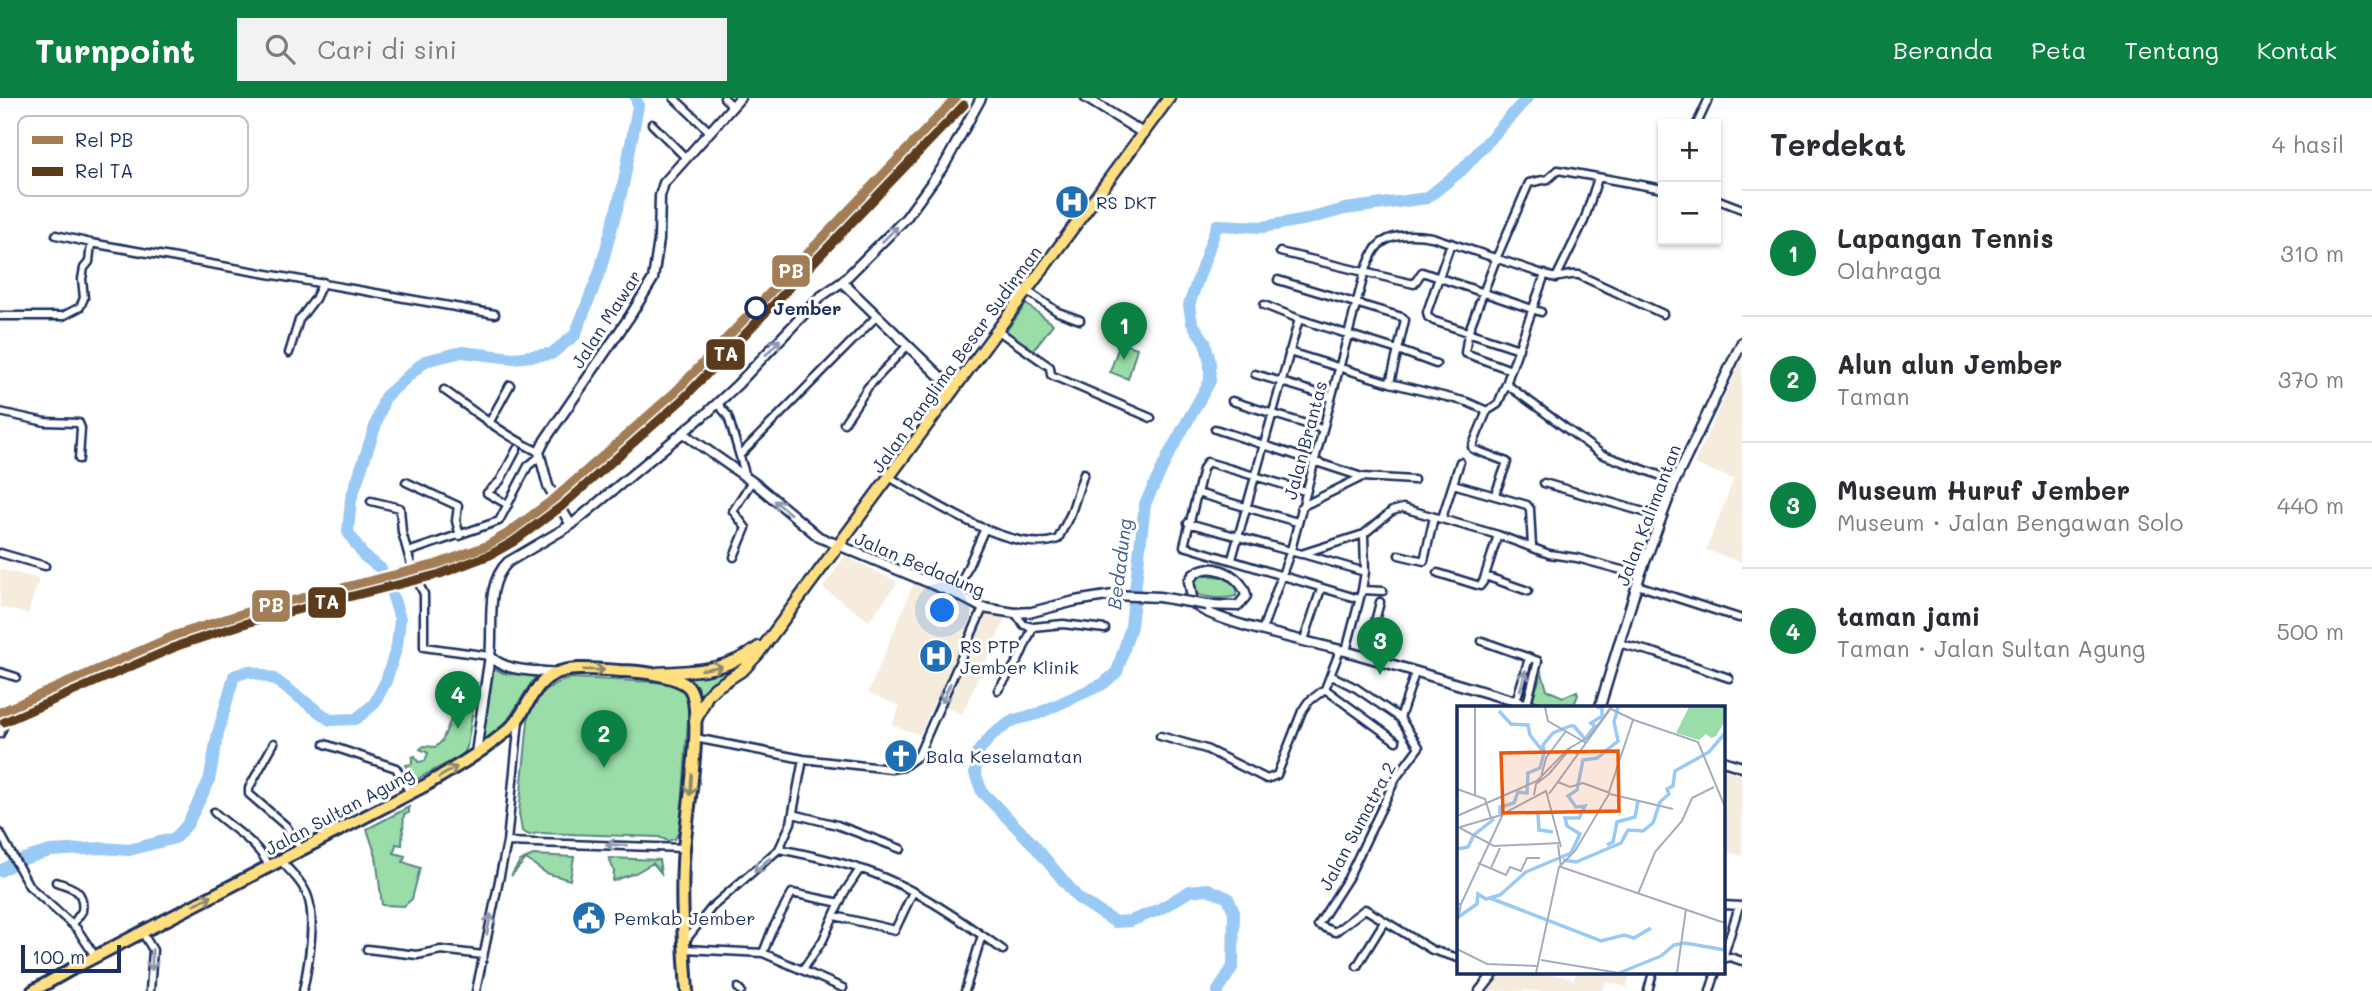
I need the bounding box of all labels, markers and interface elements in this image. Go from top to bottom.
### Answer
search box [237,18,727,81]
text: Turnpoint [35,28,195,71]
icon: search [261,30,299,68]
text: Cari di sini [317,32,457,66]
text: Beranda [1893,34,1993,65]
text: Peta [2031,34,2086,65]
text: Tentang [2124,34,2219,65]
text: Kontak [2257,34,2337,65]
legend [18,116,248,196]
map controls [1658,119,1721,245]
button: + [1658,119,1721,182]
text: Terdekat [1770,124,1906,164]
text: Rel PB [75,127,133,152]
text: 4 hasil [2272,129,2344,159]
text: Rel TA [75,158,134,183]
button: − [1658,182,1721,245]
hospital icon: RS DKT [1053,183,1091,221]
place label: RS DKT [1096,190,1157,214]
text: Lapangan Tennis [1837,221,2054,255]
one-way arrow [882,225,899,242]
text: 1 [1788,238,1798,268]
text: 310 m [2280,238,2344,268]
street label: Jalan Panglima Besar Sudirman [865,241,1047,477]
line badge: PB [771,254,811,288]
text: Olahraga [1837,255,1942,285]
text: PB [778,258,804,283]
street label: Jalan Mawar [565,265,647,373]
place label: Jember [773,296,841,320]
marker: Jember [745,297,767,319]
pin: 1 [1101,302,1147,360]
line badge: TA [705,338,746,371]
one-way arrow [764,339,781,356]
text: TA [714,341,738,366]
text: Alun alun Jember [1837,347,2062,381]
text: 2 [1787,364,1799,394]
text: 370 m [2278,364,2344,394]
street label: Jalan Brantas [1278,378,1332,502]
text: Taman [1837,381,1910,411]
street label: Jalan Kalimantan [1610,441,1686,589]
text: Museum Huruf Jember [1837,473,2130,507]
text: 3 [1786,490,1800,520]
text: 440 m [2277,490,2344,520]
one-way arrow [774,499,792,515]
text: Museum · Jalan Bengawan Solo [1837,507,2183,537]
water label: Bedadung [1101,517,1137,611]
street label: Jalan Bedadung [851,526,989,602]
line badge: TA [307,586,347,619]
line badge: PB [251,589,291,623]
text: TA [315,589,339,614]
text: PB [258,592,284,617]
your location [925,593,959,627]
text: taman jami [1837,599,1981,633]
text: 4 [1786,616,1800,646]
text: 500 m [2277,616,2344,646]
pin: 3 [1357,617,1403,675]
text: Taman · Jalan Sultan Agung [1837,633,2145,663]
place label: RS PTP Jember Klinik [960,634,1079,679]
hospital icon: RS PTP Jember Klinik [917,637,955,675]
one-way arrow [700,661,723,675]
one-way arrow [582,663,605,677]
one-way arrow [1517,669,1530,691]
pin: 4 [435,671,481,729]
one-way arrow [939,682,952,703]
inset map [1457,706,1724,974]
pin: 2 [581,710,627,768]
church icon: Bala Keselamatan [882,737,920,775]
place label: Bala Keselamatan [926,744,1082,768]
street label: Jalan Sumatra 2 [1313,758,1401,894]
street label: Jalan Sultan Agung [260,762,418,860]
one-way arrow [437,764,457,778]
one-way arrow [684,773,697,796]
one-way arrow [605,839,628,852]
one-way arrow [753,857,771,873]
one-way arrow [192,893,213,907]
public building icon: Pemkab Jember [570,899,608,937]
place label: Pemkab Jember [614,906,756,930]
one-way arrow [483,913,497,936]
scale bar [21,942,121,974]
text: 100 m [32,944,85,969]
one-way arrow [145,948,159,971]

